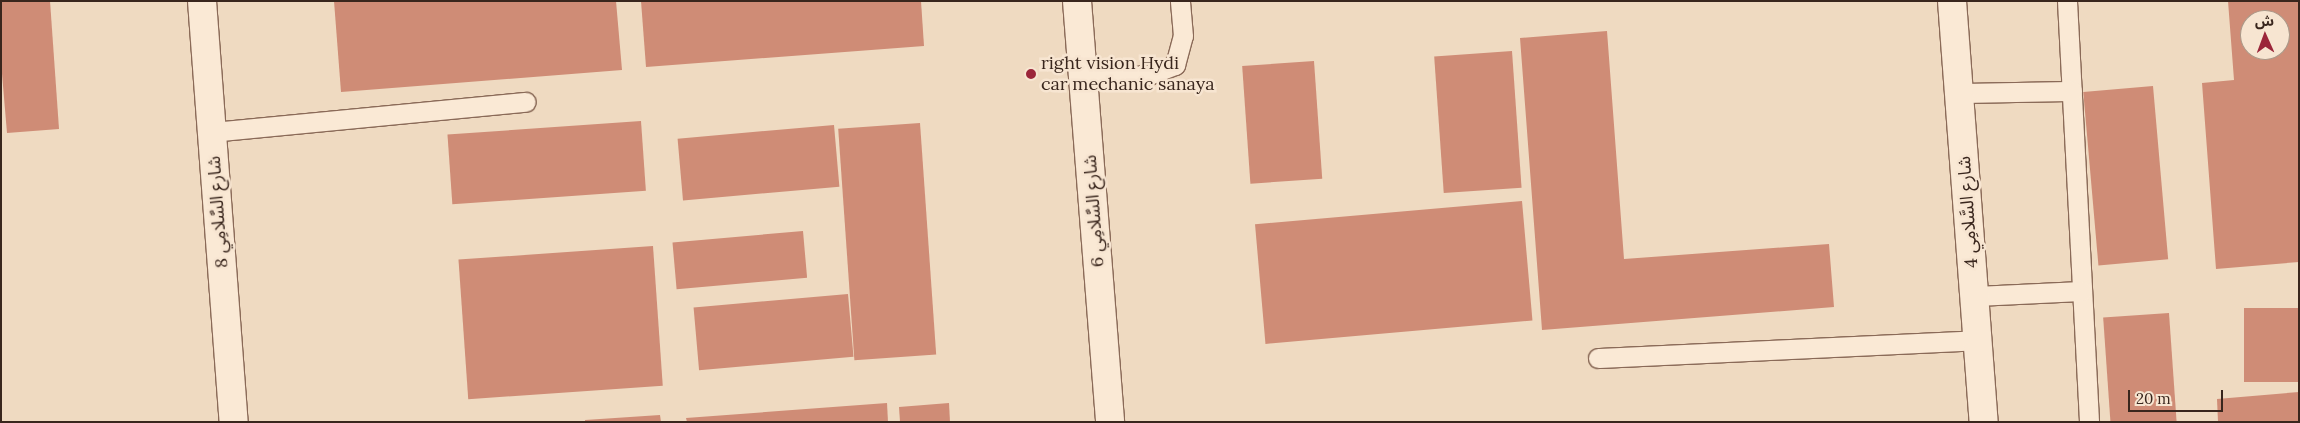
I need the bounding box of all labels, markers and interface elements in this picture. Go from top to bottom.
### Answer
north arrow [2240,10,2290,60]
text: ش [2255,12,2274,30]
place label: right vision Hydi car mechanic sanaya [1041,53,1215,96]
marker: right vision Hydi car mechanic sanaya [1025,68,1037,80]
street label: شارع السَّلامِي 6 [1079,154,1109,268]
street label: شارع السَّلامِي 8 [203,155,233,269]
street label: شارع السَّلامِي 4 [1953,155,1983,269]
scale bar [2130,380,2225,412]
text: 20 m [2136,389,2171,408]

